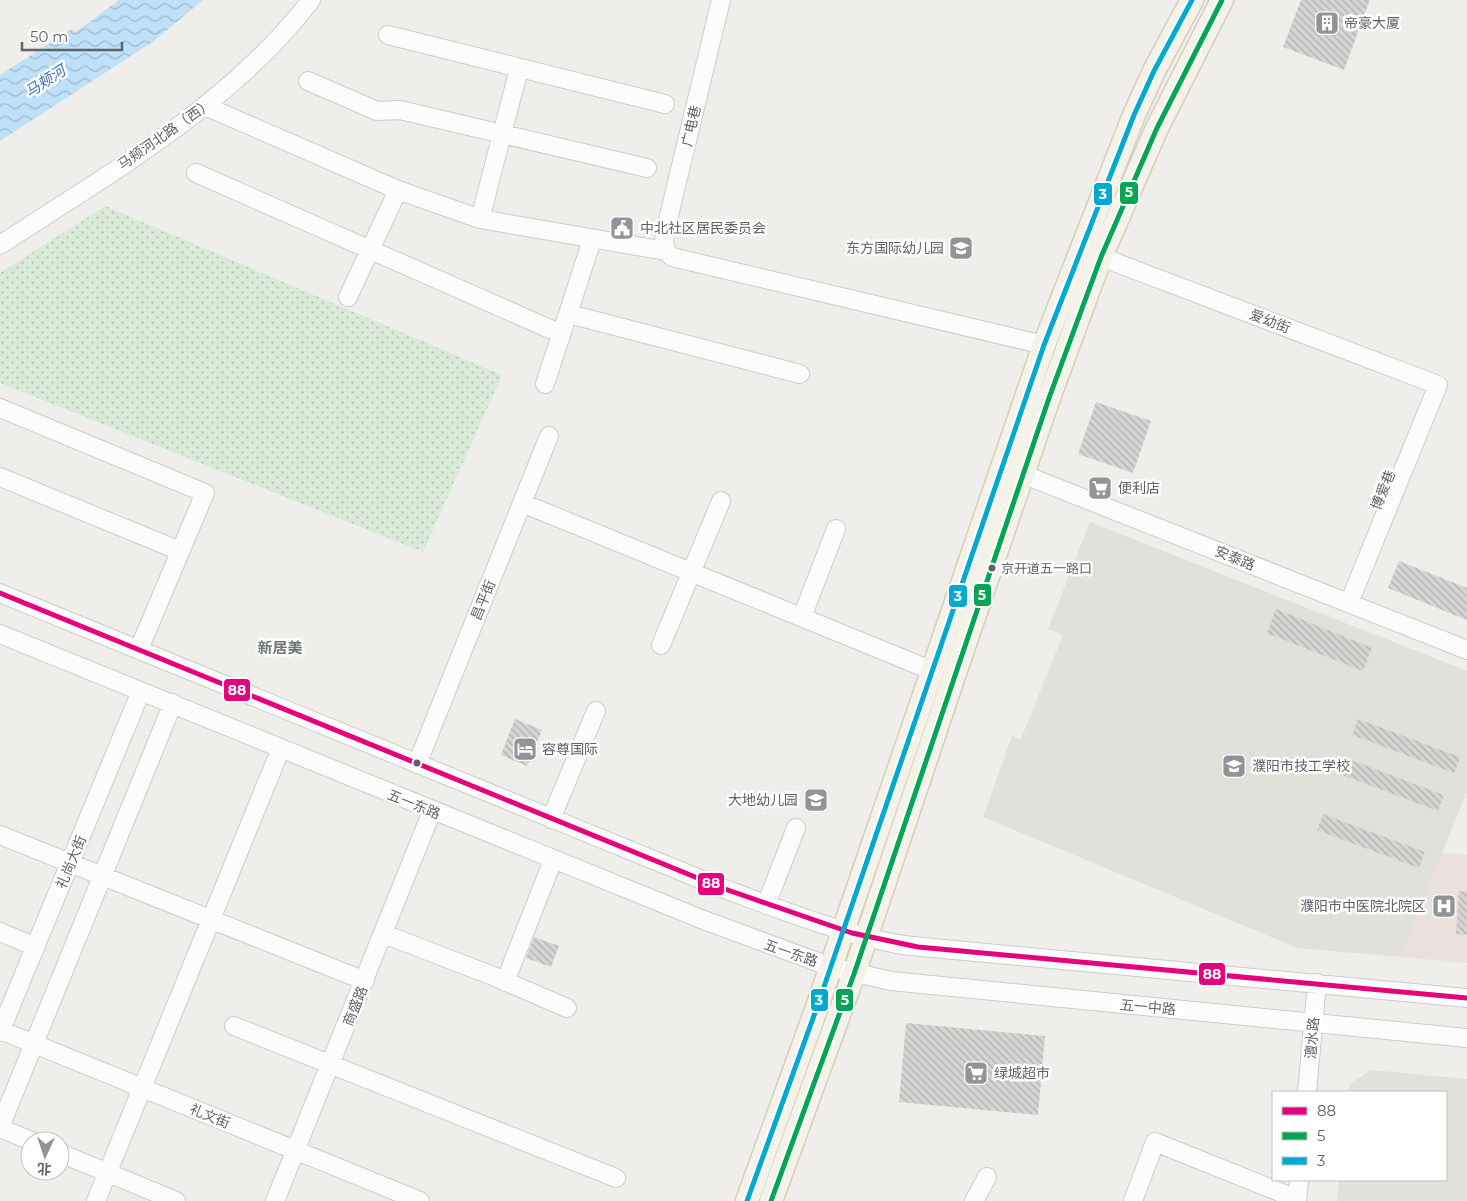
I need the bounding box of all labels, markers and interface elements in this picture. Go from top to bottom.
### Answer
building icon: 帝豪大厦 [1314,10,1340,36]
place label: 帝豪大厦 [1344,14,1400,32]
scale bar [22,20,122,52]
text: 50 m [30,27,68,46]
water label: 马颊河 [21,59,72,101]
street label: 马颊河北路（西） [114,95,216,173]
street label: 广电巷 [678,104,704,148]
line badge: 5 [1119,181,1139,205]
line badge: 3 [1093,182,1113,206]
text: 5 [1125,183,1133,201]
text: 3 [1098,185,1107,203]
public building icon: 中北社区居民委员会 [609,215,635,241]
place label: 中北社区居民委员会 [640,219,766,237]
school or university icon: 东方国际幼儿园 [948,235,974,261]
place label: 东方国际幼儿园 [846,239,944,257]
street label: 爱幼街 [1247,305,1293,337]
street label: 博爱巷 [1367,467,1399,513]
supermarket icon: 便利店 [1087,475,1113,501]
place label: 便利店 [1118,479,1160,497]
street label: 安泰路 [1212,542,1258,574]
place label: 京开道五一路口 [1001,560,1092,576]
marker: 京开道五一路口 [987,563,997,573]
street label: 昌平街 [467,577,499,623]
line badge: 5 [973,583,992,607]
line badge: 3 [948,584,968,608]
text: 5 [978,586,986,604]
text: 3 [953,587,962,605]
district label: 新居美 [257,638,303,657]
line badge: 88 [223,678,251,702]
text: 88 [228,681,246,699]
hotel icon: 容尊国际 [512,736,538,762]
place label: 容尊国际 [542,740,598,758]
school or university icon: 濮阳市技工学校 [1221,753,1247,779]
place label: 濮阳市技工学校 [1252,757,1350,775]
unlabelled marker [412,758,422,768]
street label: 五一东路 [385,785,443,823]
school or university icon: 大地幼儿园 [803,787,829,813]
place label: 大地幼儿园 [728,791,798,809]
street label: 礼尚大街 [52,833,90,891]
line badge: 88 [697,872,725,896]
text: 88 [702,874,720,892]
hospital icon: 濮阳市中医院北院区 [1431,893,1457,919]
place label: 濮阳市中医院北院区 [1300,897,1426,915]
street label: 五一东路 [762,935,820,971]
line badge: 88 [1198,962,1226,986]
text: 88 [1203,965,1221,983]
street label: 商盛路 [339,983,371,1029]
line badge: 3 [810,988,829,1012]
line badge: 5 [835,988,854,1012]
text: 3 [814,991,823,1009]
text: 5 [841,991,849,1009]
street label: 五一中路 [1119,996,1177,1018]
street label: 澶水路 [1301,1016,1323,1060]
supermarket icon: 绿城超市 [963,1060,989,1086]
place label: 绿城超市 [994,1064,1050,1082]
legend [1272,1091,1447,1181]
street label: 礼文街 [187,1100,233,1132]
text: 88 [1317,1101,1336,1120]
text: 5 [1317,1126,1326,1145]
north arrow [20,1131,70,1181]
text: 3 [1317,1151,1325,1170]
text: 北 [37,1160,52,1178]

